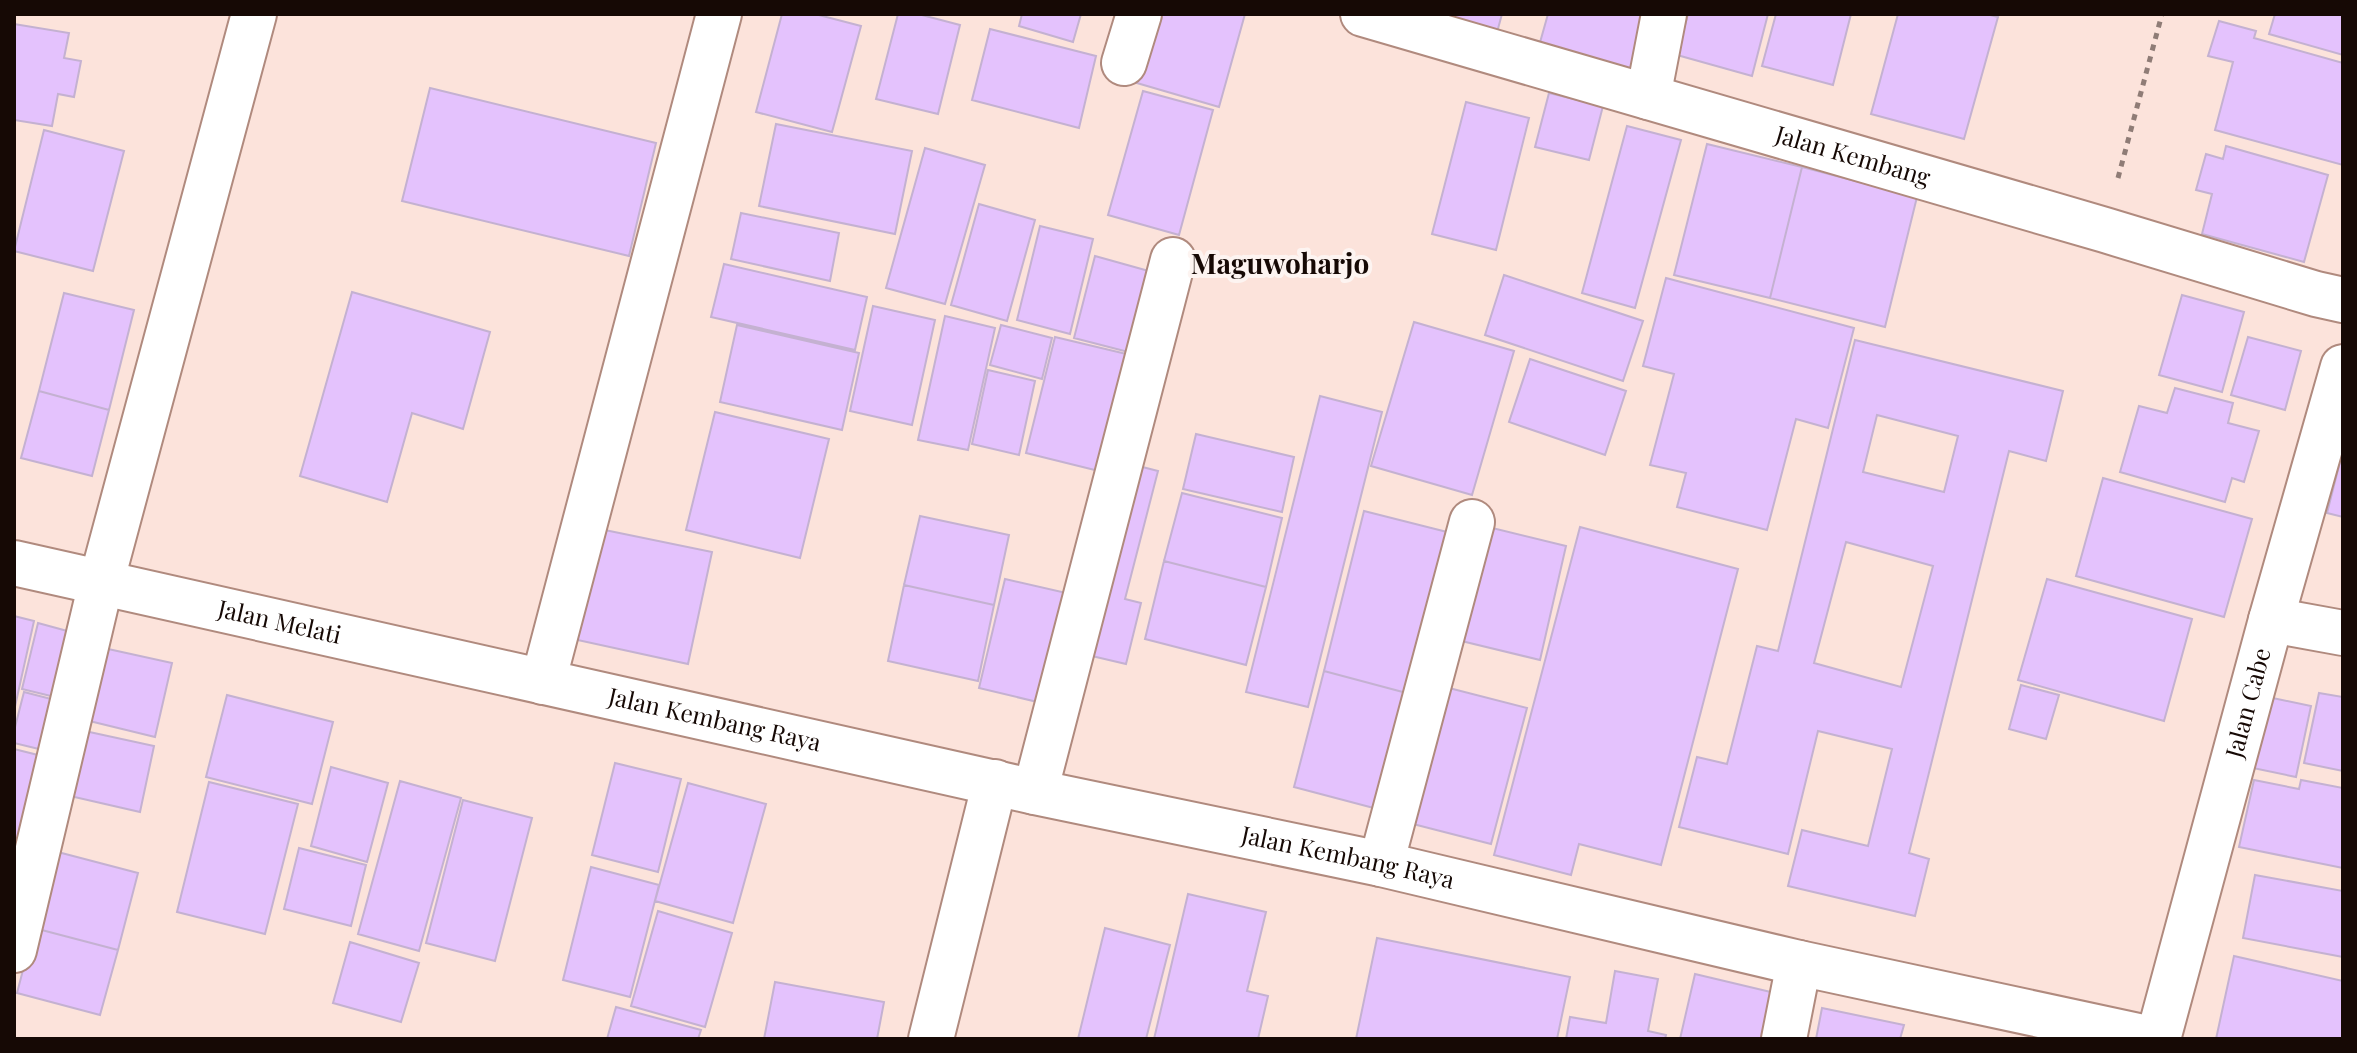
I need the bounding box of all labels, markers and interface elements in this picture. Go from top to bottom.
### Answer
street label: Jalan Kembang [1771,117,1935,192]
district label: Maguwoharjo [1191,244,1369,281]
street label: Jalan Melati [214,591,345,650]
street label: Jalan Cabe [2216,644,2277,762]
street label: Jalan Kembang Raya [605,679,825,758]
street label: Jalan Kembang Raya [1238,817,1458,895]

